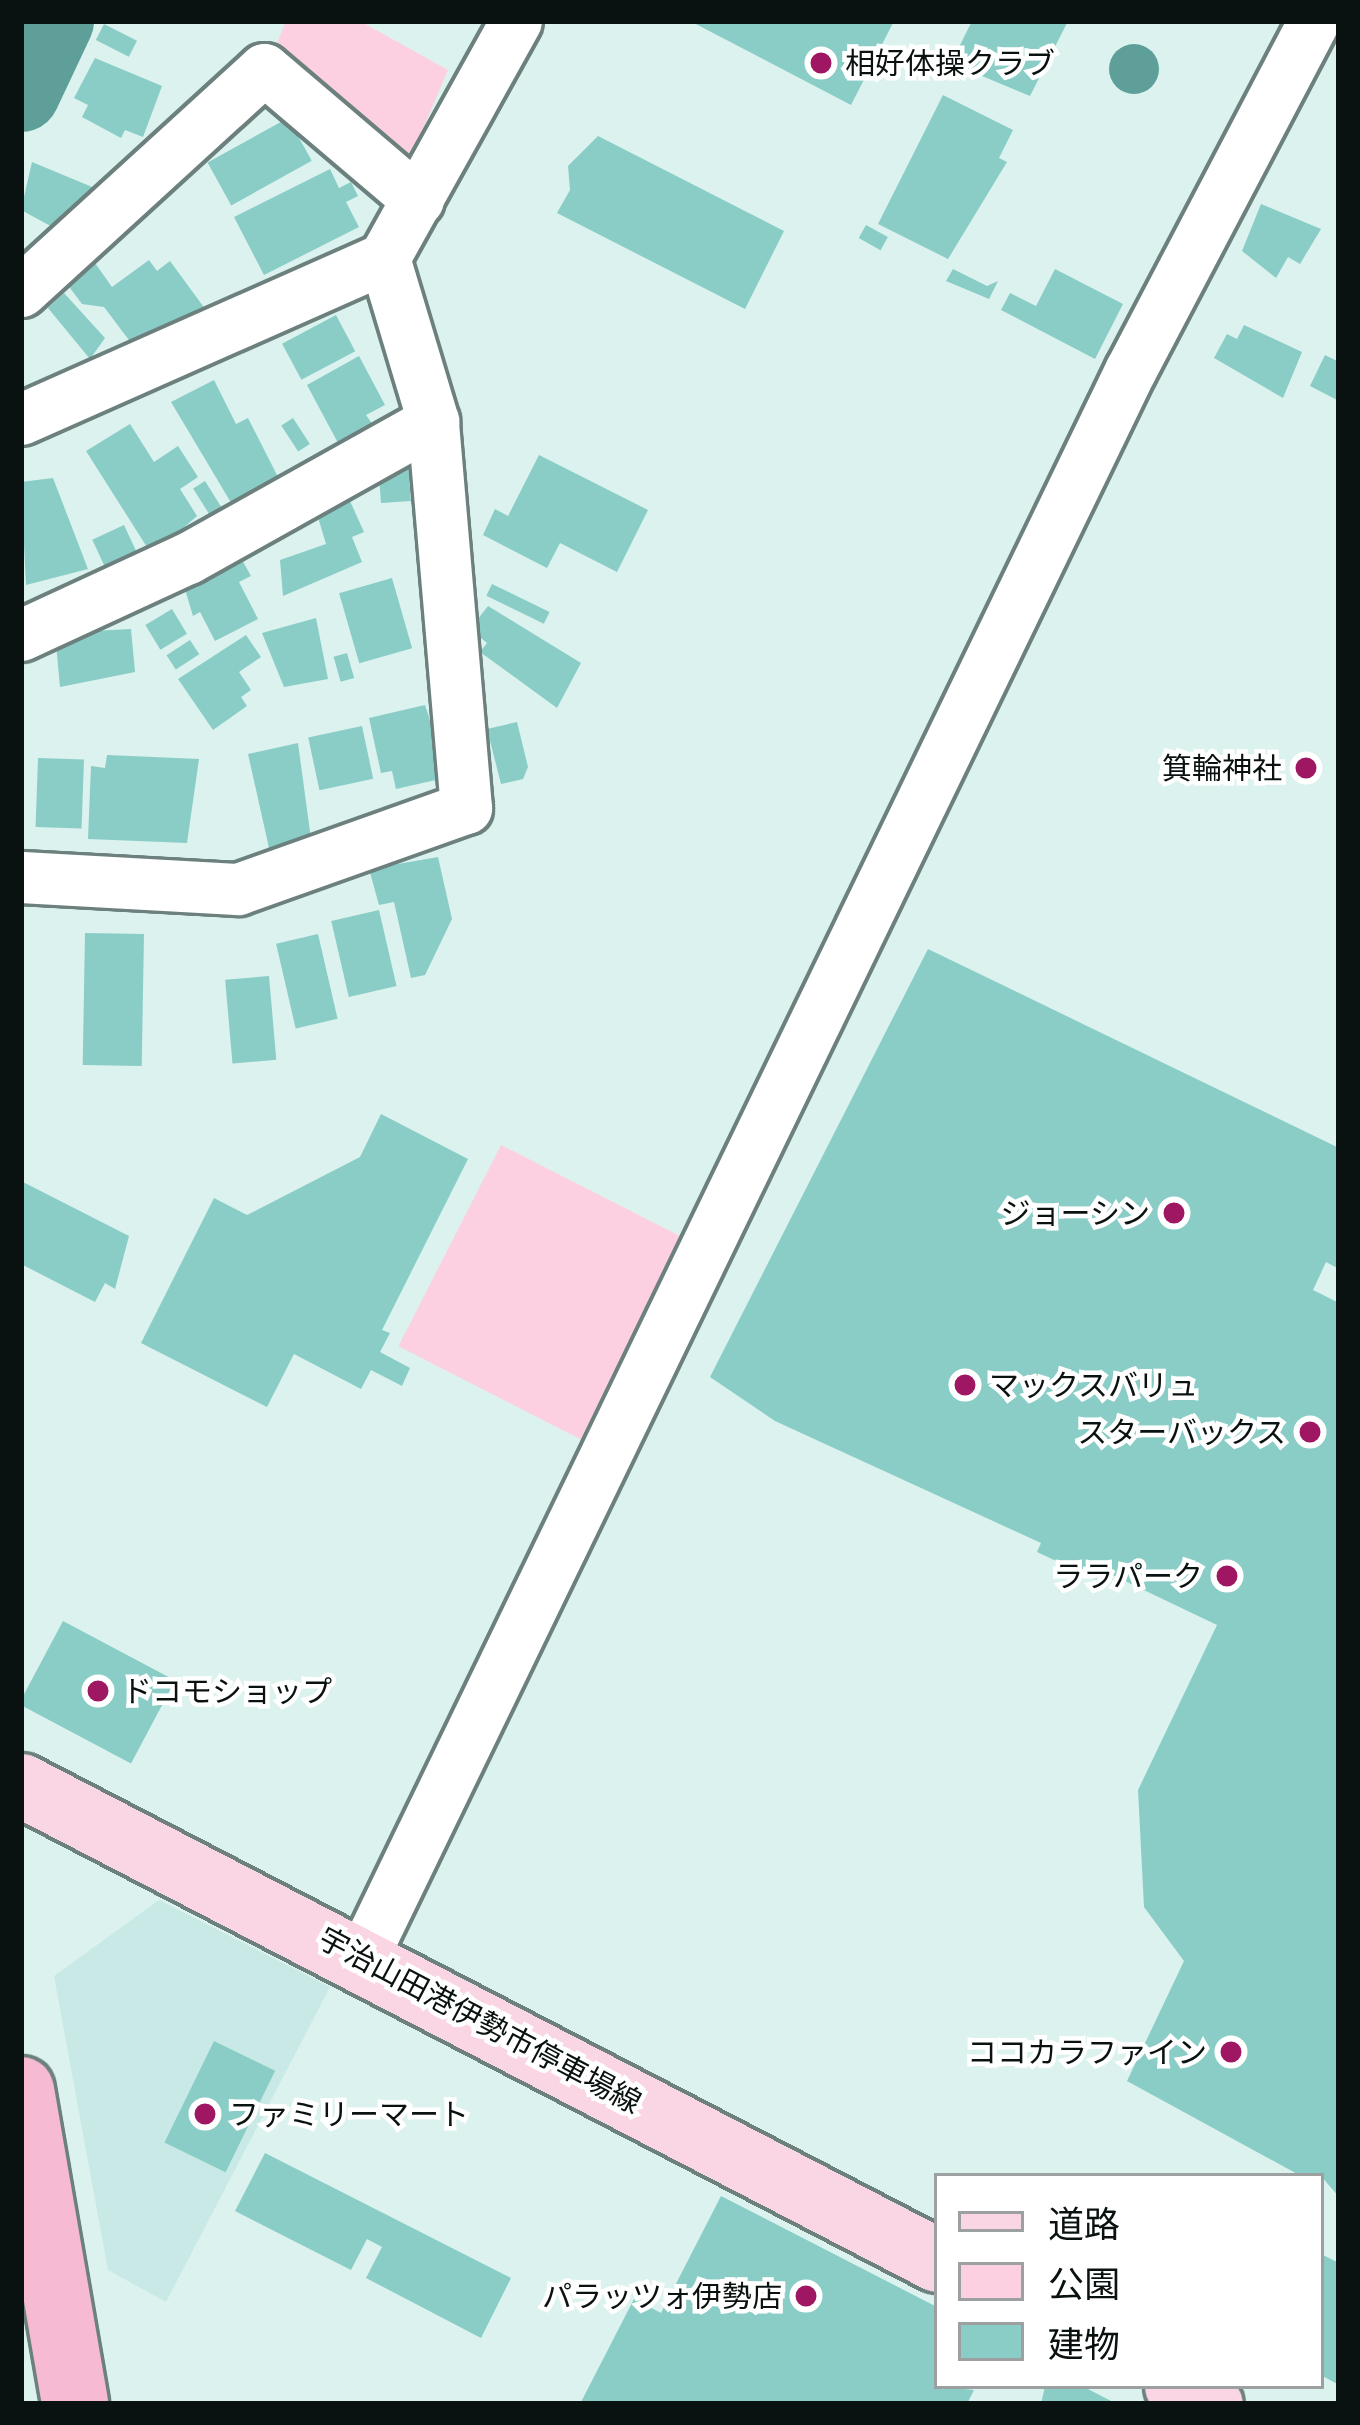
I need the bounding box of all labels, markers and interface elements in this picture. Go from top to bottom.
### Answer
place label: 相好体操クラブ [845,45,1055,81]
marker: 相好体操クラブ [808,50,834,76]
place label: 箕輪神社 [1162,750,1282,786]
marker: 箕輪神社 [1293,755,1319,781]
place label: ジョーシン [1000,1195,1150,1231]
marker: ジョーシン [1161,1200,1187,1226]
place label: マックスバリュ [989,1367,1199,1403]
marker: マックスバリュ [952,1372,978,1398]
place label: スターバックス [1076,1414,1286,1450]
marker: スターバックス [1297,1419,1323,1445]
place label: ララパーク [1053,1558,1203,1594]
marker: ララパーク [1214,1563,1240,1589]
place label: ドコモショップ [122,1673,332,1709]
marker: ドコモショップ [85,1678,111,1704]
street label: 宇治山田港伊勢市停車場線 [313,1920,647,2120]
place label: ココカラファイン [967,2034,1207,2070]
marker: ココカラファイン [1218,2039,1244,2065]
place label: ファミリーマート [229,2096,469,2132]
marker: ファミリーマート [192,2101,218,2127]
legend [934,2173,1324,2389]
text: 道路 [1048,2200,1120,2247]
text: 公園 [1048,2260,1120,2307]
place label: パラッツォ伊勢店 [542,2278,782,2314]
marker: パラッツォ伊勢店 [793,2283,819,2309]
text: 建物 [1048,2320,1120,2367]

